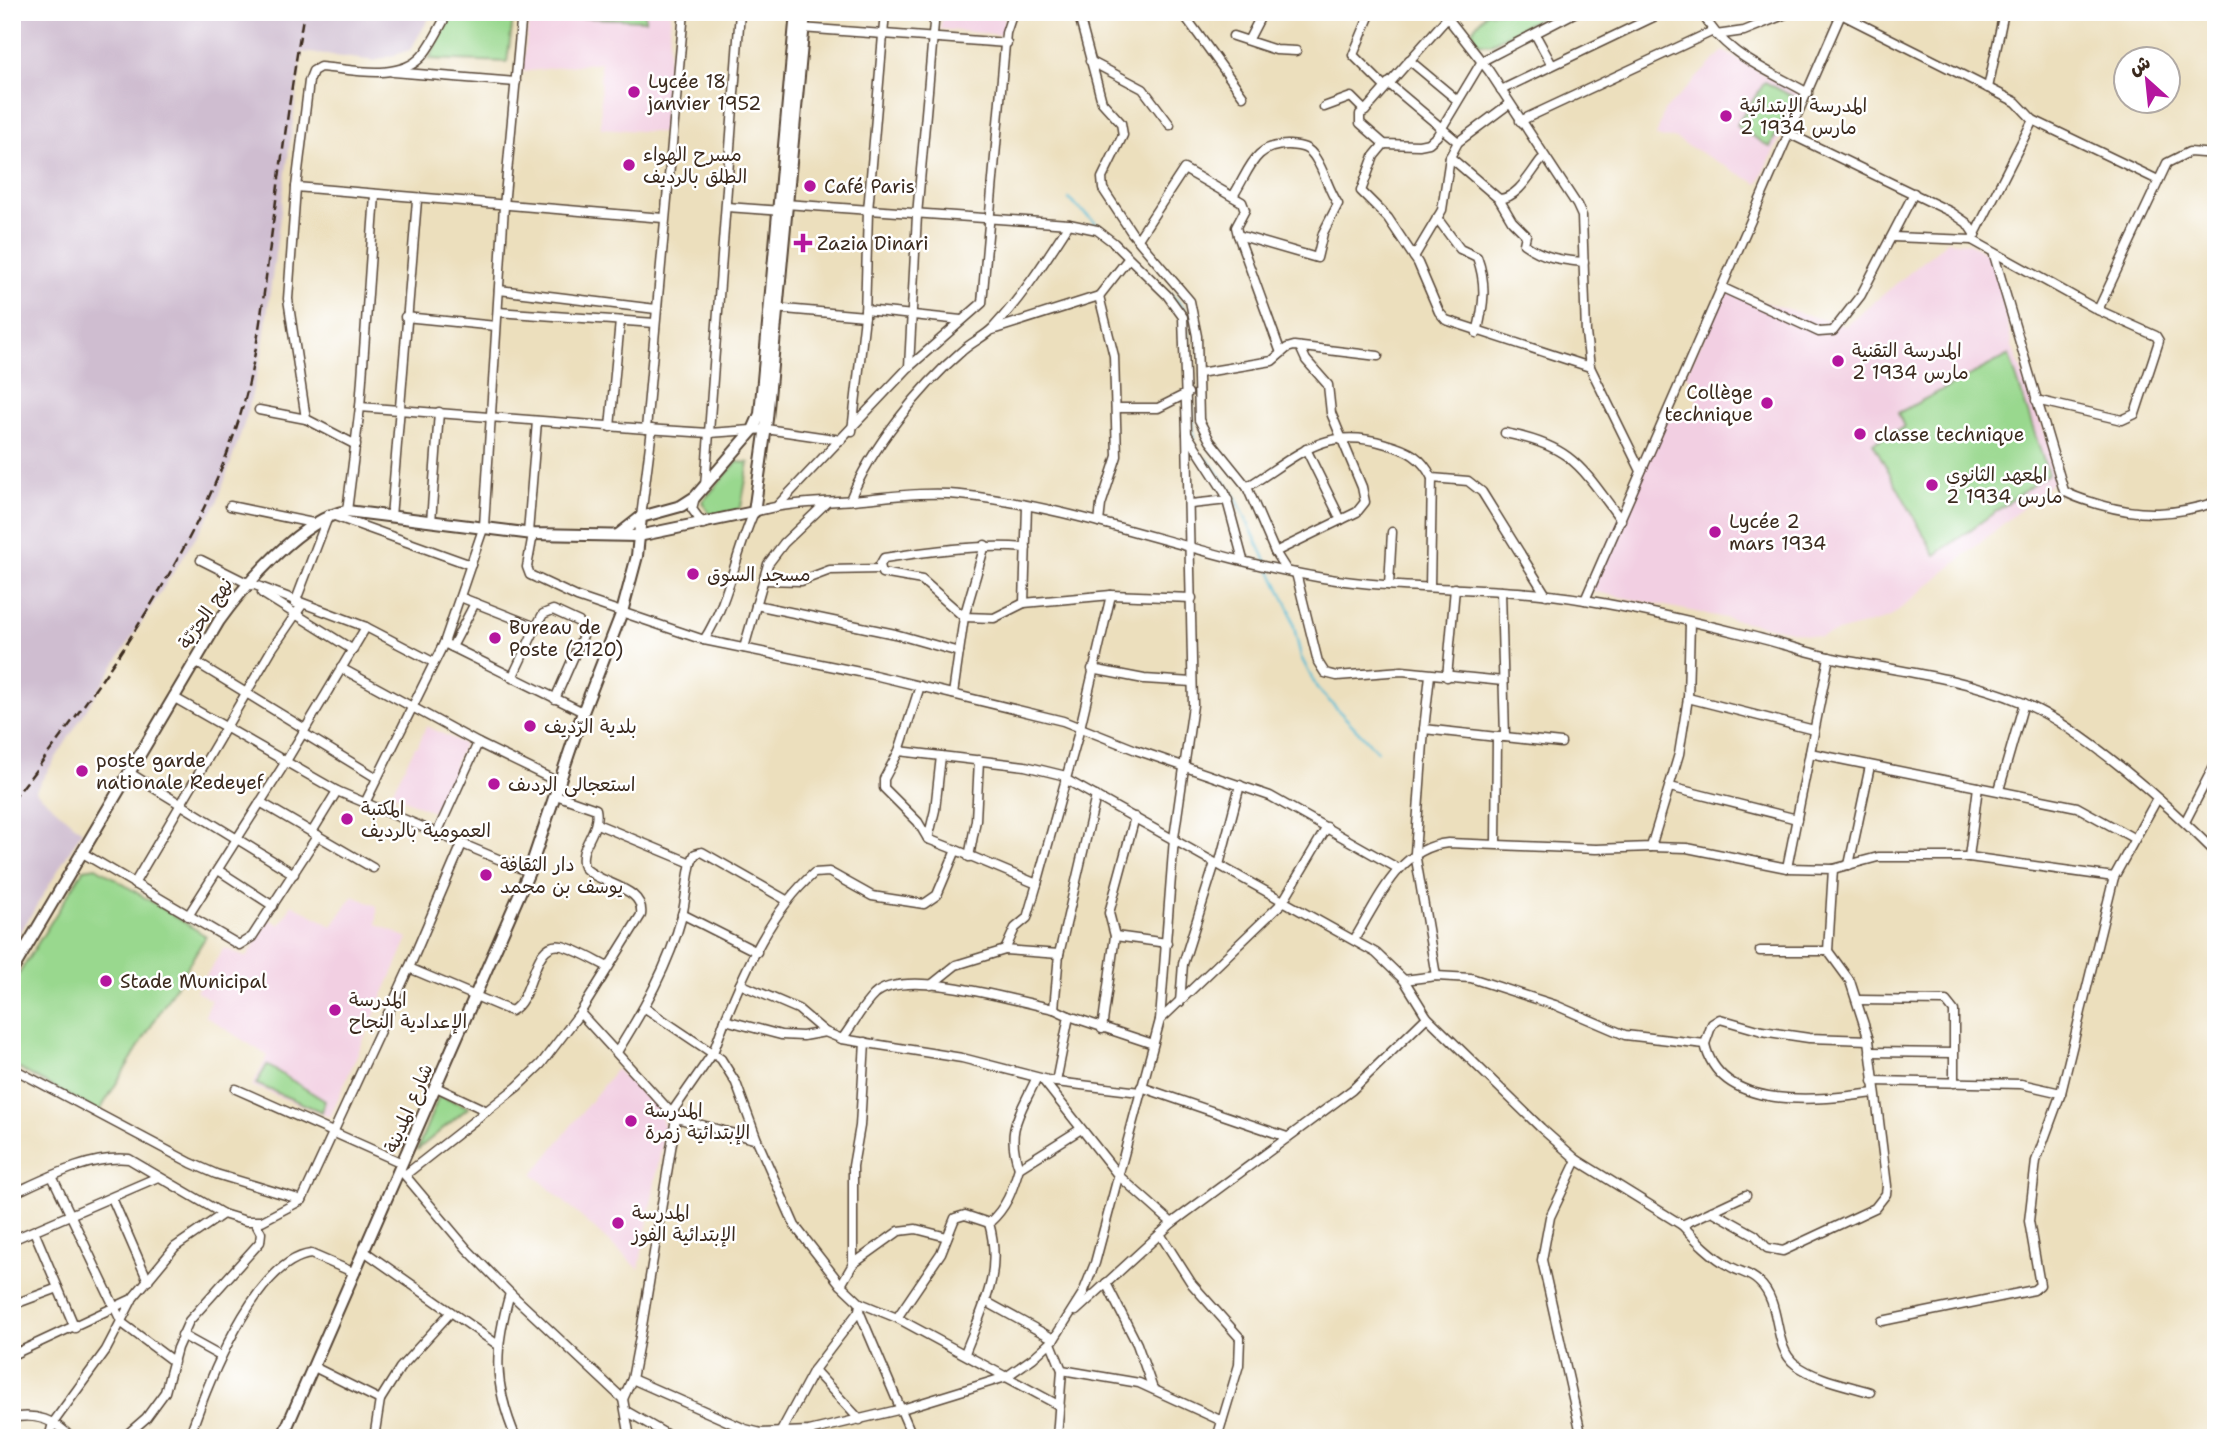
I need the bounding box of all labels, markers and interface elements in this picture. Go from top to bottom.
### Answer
north arrow [2112,46,2182,116]
text: ش [2125,49,2155,81]
place label: Lycée 18 janvier 1952 [647,69,761,116]
marker: Lycée 18 janvier 1952 [626,84,642,100]
place label: المدرسة الإبتدائية 2 مارس 1934 [1740,93,1867,140]
marker: المدرسة الإبتدائية 2 مارس 1934 [1718,108,1734,124]
place label: مسرح الهواء الطلق بالرديف [643,142,747,189]
marker: مسرح الهواء الطلق بالرديف [621,157,637,173]
place label: Café Paris [824,174,915,199]
marker: Café Paris [802,178,818,194]
place label: Zazia Dinari [817,231,929,256]
marker: Zazia Dinari [795,235,811,251]
place label: المدرسة التقنية 2 مارس 1934 [1852,338,1969,385]
marker: المدرسة التقنية 2 مارس 1934 [1830,353,1846,369]
place label: Collège technique [1665,380,1753,427]
marker: Collège technique [1759,395,1775,411]
place label: classe technique [1874,422,2024,447]
marker: classe technique [1852,426,1868,442]
place label: المعهد الثانوي 2 مارس 1934 [1946,462,2063,509]
marker: المعهد الثانوي 2 مارس 1934 [1924,477,1940,493]
place label: Lycée 2 mars 1934 [1729,509,1826,556]
marker: Lycée 2 mars 1934 [1707,524,1723,540]
place label: مسجد السوق [707,562,811,587]
marker: مسجد السوق [685,566,701,582]
street label: نهج الحرّيّة [172,573,238,654]
place label: Bureau de Poste (2120) [509,615,623,662]
marker: Bureau de Poste (2120) [487,630,503,646]
place label: بلدية الرّديف [544,714,637,739]
marker: بلدية الرّديف [522,718,538,734]
place label: poste garde nationale Redeyef [96,748,265,795]
marker: poste garde nationale Redeyef [74,763,90,779]
place label: استعجالى الردىف [508,772,636,797]
marker: استعجالى الردىف [486,776,502,792]
place label: المكتبة العمومية بالرديف [361,796,491,843]
marker: المكتبة العمومية بالرديف [339,811,355,827]
place label: دار الثقافة يوسف بن محمد [500,852,623,899]
marker: دار الثقافة يوسف بن محمد [478,867,494,883]
place label: Stade Municipal [120,969,267,994]
marker: Stade Municipal [98,973,114,989]
place label: المدرسة الإعدادية النجاح [349,987,467,1034]
marker: المدرسة الإعدادية النجاح [327,1002,343,1018]
street label: شارع المدينة [379,1060,439,1157]
place label: المدرسة الإبتدائية زمرة [645,1098,750,1145]
marker: المدرسة الإبتدائية زمرة [623,1113,639,1129]
place label: المدرسة الإبتدائية الفوز [630,1200,736,1247]
marker: المدرسة الإبتدائية الفوز [610,1215,626,1231]

